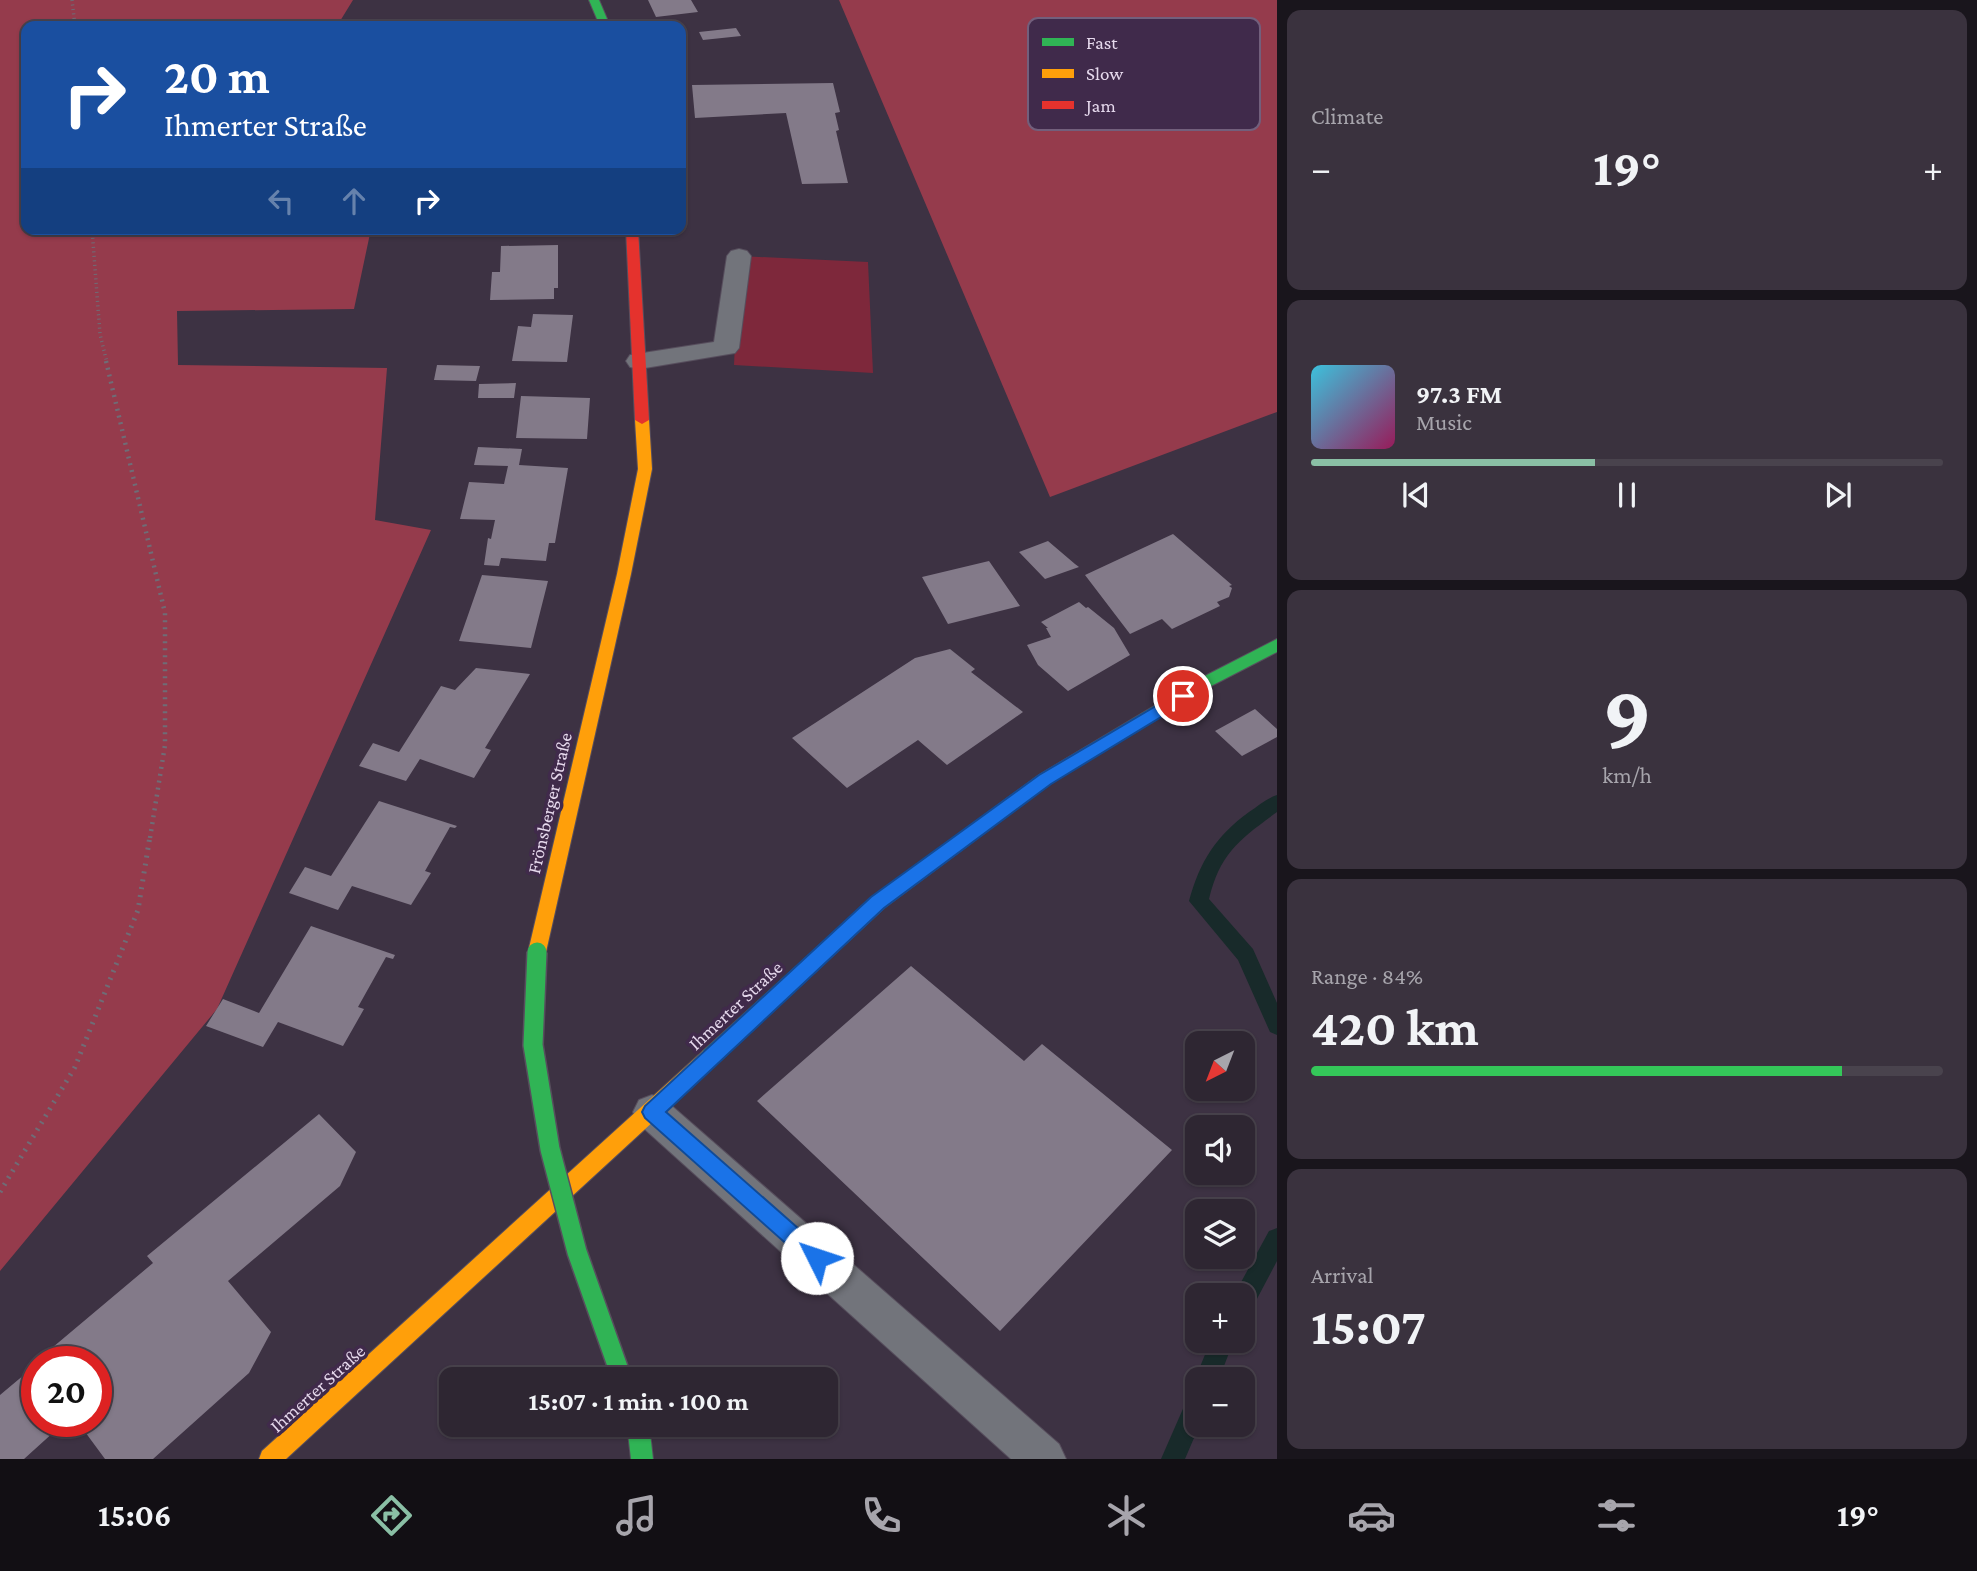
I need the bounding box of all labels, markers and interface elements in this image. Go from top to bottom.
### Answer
legend [1028,18,1260,130]
text: Fast [1086,32,1118,53]
icon: right [49,49,140,140]
text: 20 m [164,49,270,104]
text: Slow [1086,63,1123,84]
text: Jam [1084,95,1116,116]
text: Climate [1311,103,1383,129]
text: Ihmerter Straße [164,107,367,143]
text: 19° [1593,138,1661,196]
text: − [1311,147,1331,189]
text: + [1923,147,1943,189]
icon: left [262,182,300,220]
icon: ahead [335,182,373,220]
icon: right [408,182,446,220]
text: 97.3 FM [1416,380,1502,409]
text: Music [1416,409,1472,435]
icon: previous [1397,476,1435,514]
icon: pause [1608,476,1646,514]
icon: next [1819,476,1857,514]
text: 9 [1602,665,1652,767]
pin [1153,666,1213,726]
icon: arrive [1164,677,1202,715]
street label: Frönsberger Straße [523,731,576,876]
text: km/h [1602,762,1652,788]
street label: Ihmerter Straße [684,957,787,1054]
text: Range · 84% [1311,963,1423,989]
text: 420 km [1311,998,1479,1056]
north arrow [1185,1031,1255,1101]
map controls [1185,1031,1255,1437]
button: sound [1185,1115,1255,1185]
button: layers [1185,1199,1255,1269]
position arrow [780,1221,854,1295]
text: Arrival [1311,1262,1374,1288]
button: + [1185,1283,1255,1353]
text: 15:07 [1311,1297,1426,1355]
street label: Ihmerter Straße [266,1340,369,1436]
speed limit sign: 20 [21,1346,112,1437]
button: − [1185,1367,1255,1437]
text: 15:07 · 1 min · 100 m [528,1387,749,1416]
icon: directions [367,1491,416,1540]
icon: music [612,1491,661,1540]
icon: phone [857,1491,906,1540]
icon: climate [1102,1491,1151,1540]
icon: car [1347,1491,1396,1540]
icon: filters [1592,1491,1641,1540]
text: 15:06 [98,1497,171,1533]
text: 19° [1837,1497,1879,1533]

